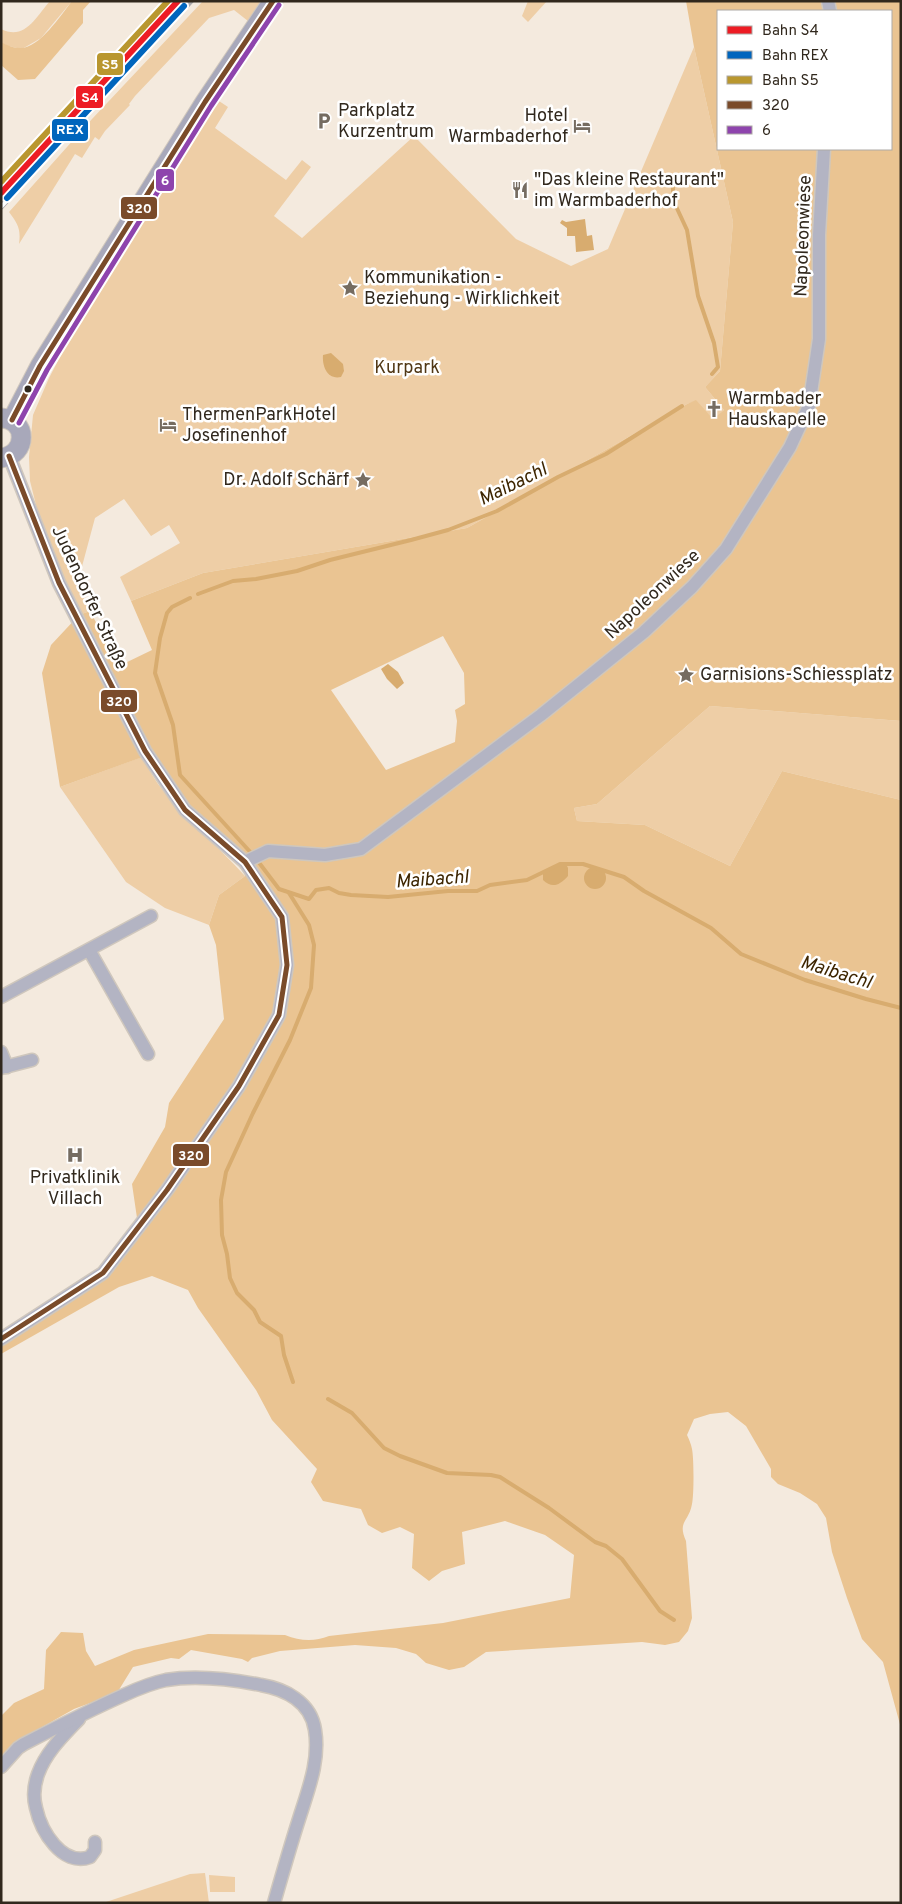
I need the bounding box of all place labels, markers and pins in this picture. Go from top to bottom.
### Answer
place label: Parkplatz Kurzentrum [338,100,434,144]
place label: Hotel Warmbaderhof [448,105,568,149]
parking icon: Parkplatz Kurzentrum [314,111,334,131]
hotel icon: Hotel Warmbaderhof [572,116,592,136]
place label: "Das kleine Restaurant" im Warmbaderhof [534,169,724,213]
restaurant icon: "Das kleine Restaurant" im Warmbaderhof [510,180,530,200]
place label: Kommunikation - Beziehung - Wirklichkeit [364,267,560,311]
place icon: Kommunikation - Beziehung - Wirklichkeit [340,278,360,298]
unlabelled marker [23,384,33,394]
place label: Warmbader Hauskapelle [728,388,826,432]
church icon: Warmbader Hauskapelle [704,399,724,419]
place label: ThermenParkHotel Josefinenhof [182,404,336,448]
hotel icon: ThermenParkHotel Josefinenhof [158,415,178,435]
place label: Dr. Adolf Schärf [223,469,349,492]
place icon: Dr. Adolf Schärf [353,470,373,490]
place label: Garnisions-Schiessplatz [700,664,893,687]
place icon: Garnisions-Schiessplatz [676,665,696,685]
hospital icon: Privatklinik Villach [65,1145,85,1165]
place label: Privatklinik Villach [30,1167,120,1211]

